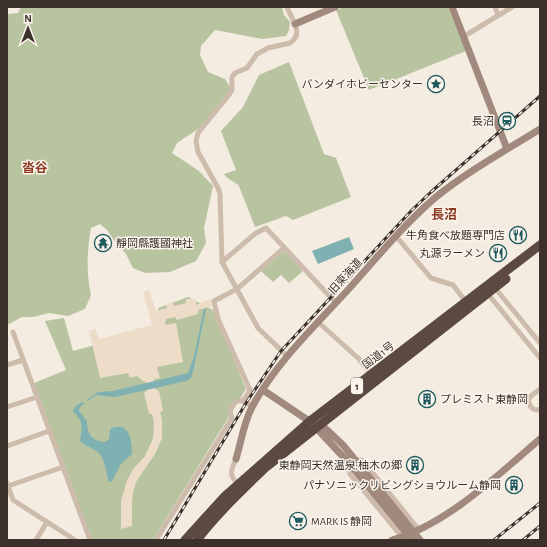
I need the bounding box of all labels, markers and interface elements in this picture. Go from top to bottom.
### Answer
north arrow [8,8,48,48]
text: N [24,13,32,24]
place icon: バンダイホビーセンター [426,74,446,94]
place label: バンダイホビーセンター [301,78,423,90]
station icon: 長沼 [497,111,517,131]
place label: 長沼 [472,115,494,127]
district label: 沓谷 [22,161,48,175]
district label: 長沼 [431,207,457,222]
restaurant icon: 牛角食べ放題専門店 [508,225,528,245]
place label: 牛角食べ放題専門店 [406,229,505,241]
temple icon: 靜岡縣護國神社 [93,233,113,253]
place label: 靜岡縣護國神社 [116,237,193,249]
restaurant icon: 丸源ラーメン [488,243,508,263]
place label: 丸源ラーメン [419,247,485,259]
street label: 旧東海道 [326,256,364,296]
street label: 国道1号 [360,339,396,371]
road number: 1 [351,378,363,394]
building icon: プレミスト東静岡 [417,389,437,409]
place label: プレミスト東静岡 [440,393,528,405]
building icon: 東静岡天然温泉;柚木の郷 [405,455,425,475]
place label: 東静岡天然温泉;柚木の郷 [278,459,402,471]
building icon: パナソニックリビングショウルーム静岡 [504,475,524,495]
place label: パナソニックリビングショウルーム静岡 [303,479,501,491]
supermarket icon: MARK IS 静岡 [288,511,308,531]
place label: MARK IS 静岡 [311,515,372,527]

